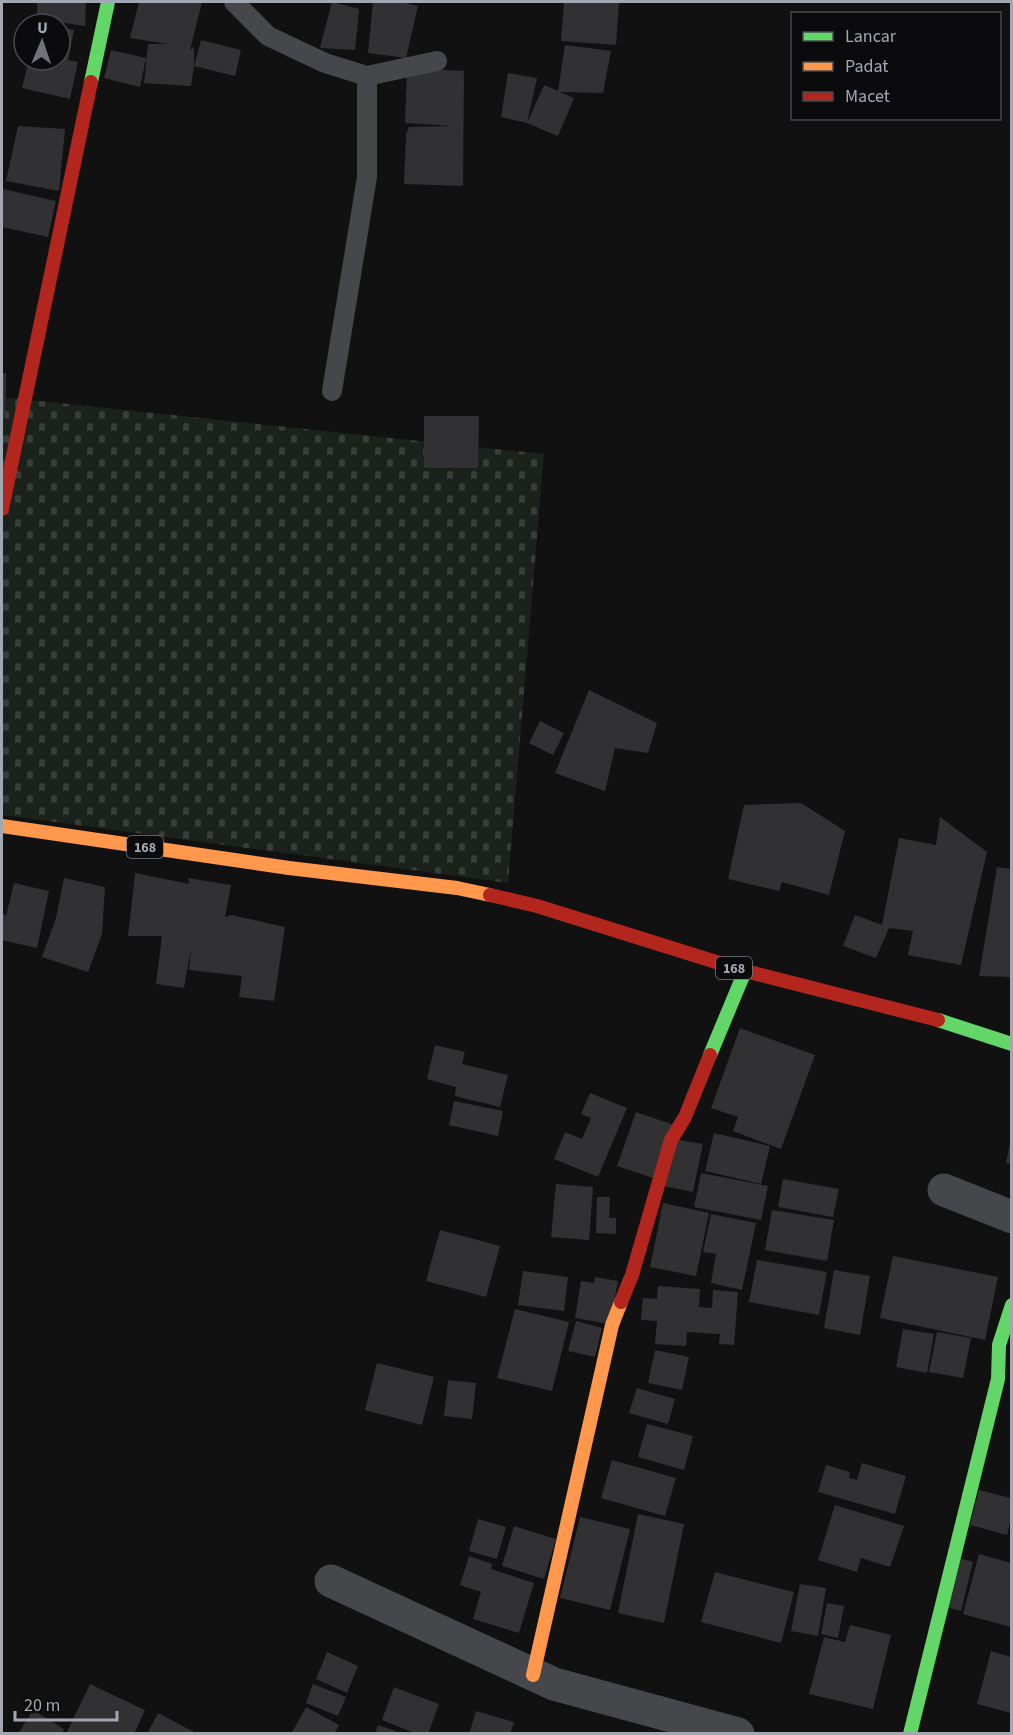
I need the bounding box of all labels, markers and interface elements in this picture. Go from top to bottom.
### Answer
north arrow [12,12,72,72]
legend [791,12,1001,120]
text: U [37,17,48,39]
text: Lancar [845,24,897,49]
text: Padat [845,54,888,79]
text: Macet [845,84,890,109]
road number: 168 [127,836,163,858]
road number: 168 [716,957,752,979]
scale bar [15,1684,117,1722]
text: 20 m [24,1693,60,1718]

